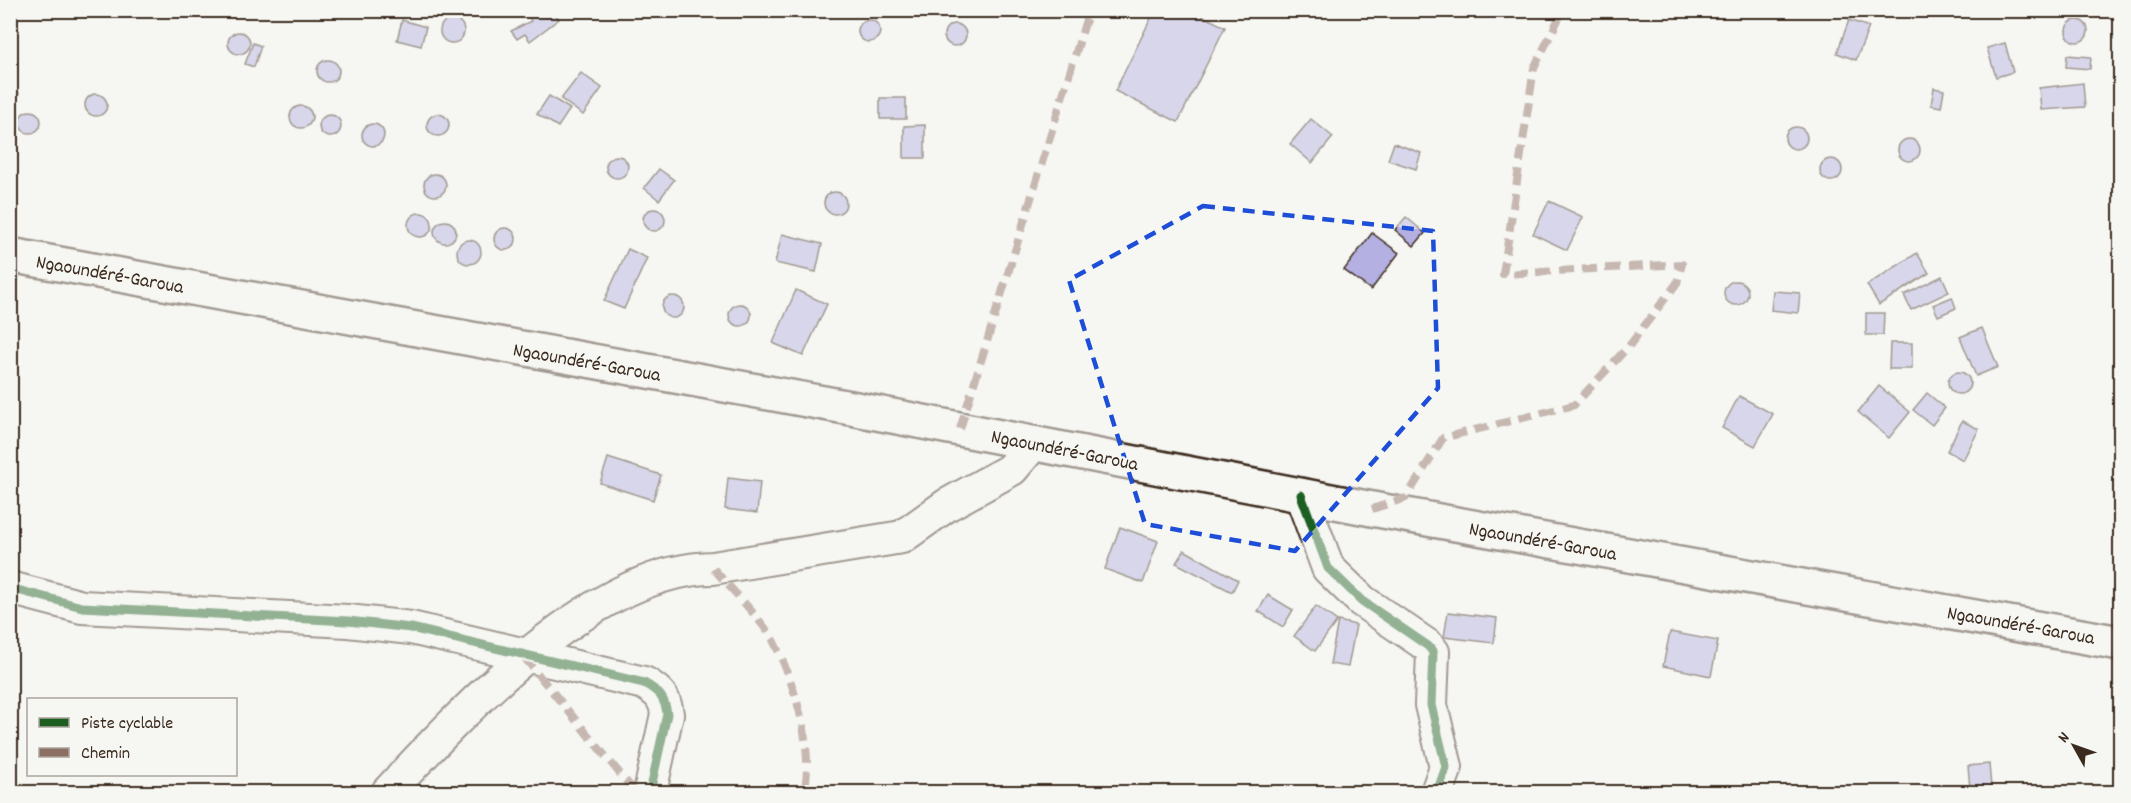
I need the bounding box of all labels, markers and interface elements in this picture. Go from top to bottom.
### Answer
street label: Ngaoundéré-Garoua [33,249,186,303]
street label: Ngaoundéré-Garoua [510,337,663,391]
street label: Ngaoundéré-Garoua [988,424,1141,480]
street label: Ngaoundéré-Garoua [1466,516,1619,570]
street label: Ngaoundéré-Garoua [1944,600,2097,654]
legend [27,698,237,776]
text: Piste cyclable [81,712,173,737]
north arrow [2044,716,2104,776]
text: N [2053,727,2076,748]
text: Chemin [81,742,130,767]

